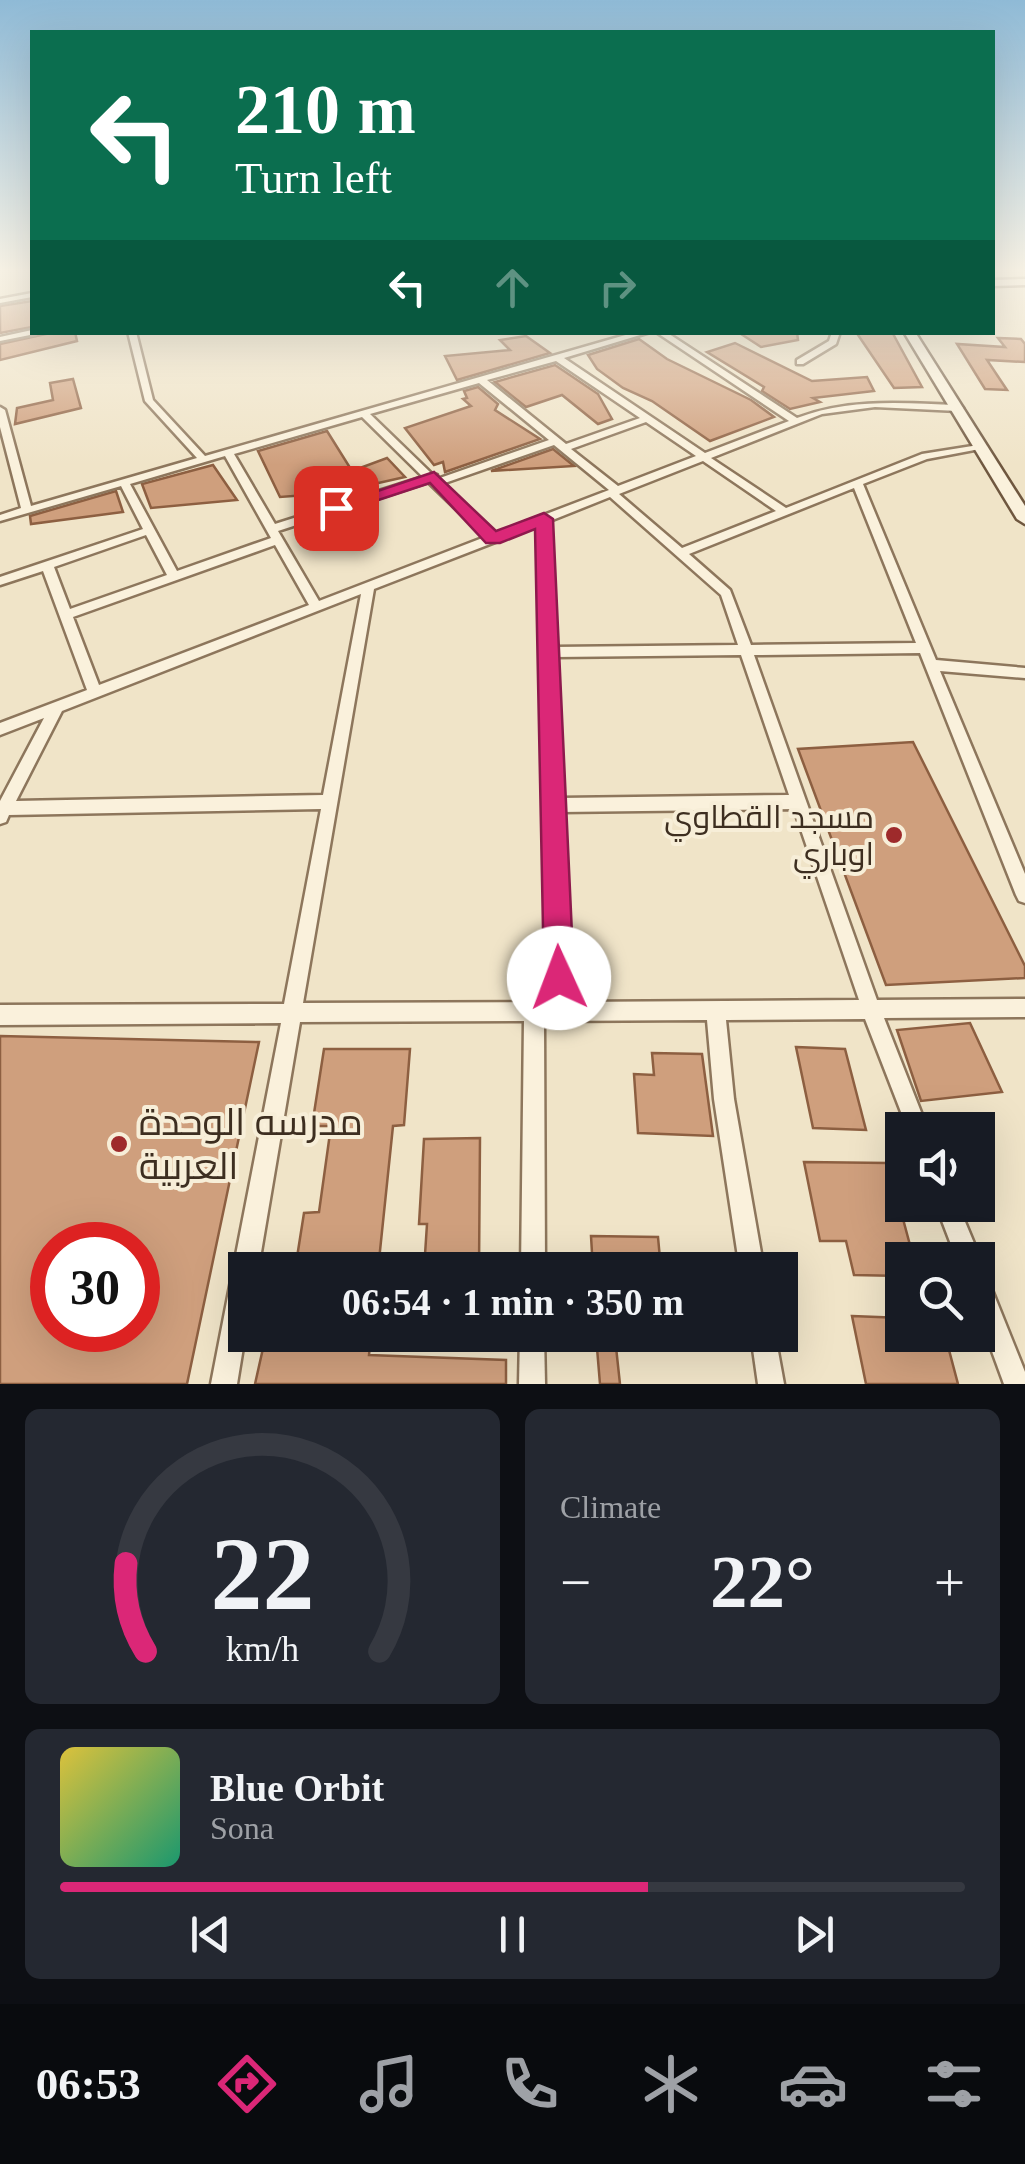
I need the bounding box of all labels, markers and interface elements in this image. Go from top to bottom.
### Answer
icon: left [70,70,200,200]
text: 210 m [235,71,416,148]
text: Turn left [235,153,392,203]
icon: left [380,260,435,315]
icon: ahead [485,260,540,315]
icon: right [590,260,645,315]
pin [294,466,379,551]
icon: arrive [309,481,364,536]
place label: مسجد القطاوي اوباري [664,799,874,879]
marker: مسجد القطاوي اوباري [883,824,905,846]
position arrow [507,926,611,1030]
place label: مدرسه الوحدة العربية [139,1101,363,1188]
map controls [885,1112,995,1352]
button: sound [885,1112,995,1222]
marker: مدرسه الوحدة العربية [108,1133,130,1155]
speed limit sign: 30 [30,1222,160,1352]
button: search [885,1242,995,1352]
text: 06:54 · 1 min · 350 m [342,1281,684,1323]
text: Climate [560,1489,661,1525]
text: 22 [211,1516,315,1631]
text: 22° [710,1540,815,1623]
text: − [560,1552,591,1613]
text: + [934,1552,965,1613]
text: km/h [226,1629,299,1669]
text: Blue Orbit [210,1767,384,1809]
text: Sona [210,1810,274,1846]
icon: previous [183,1907,238,1962]
icon: pause [485,1907,540,1962]
icon: next [787,1907,842,1962]
icon: directions [212,2049,282,2119]
icon: music [354,2049,424,2119]
icon: phone [495,2049,565,2119]
icon: climate [636,2049,706,2119]
icon: car [778,2049,848,2119]
icon: filters [919,2049,989,2119]
text: 06:53 [36,2059,141,2109]

